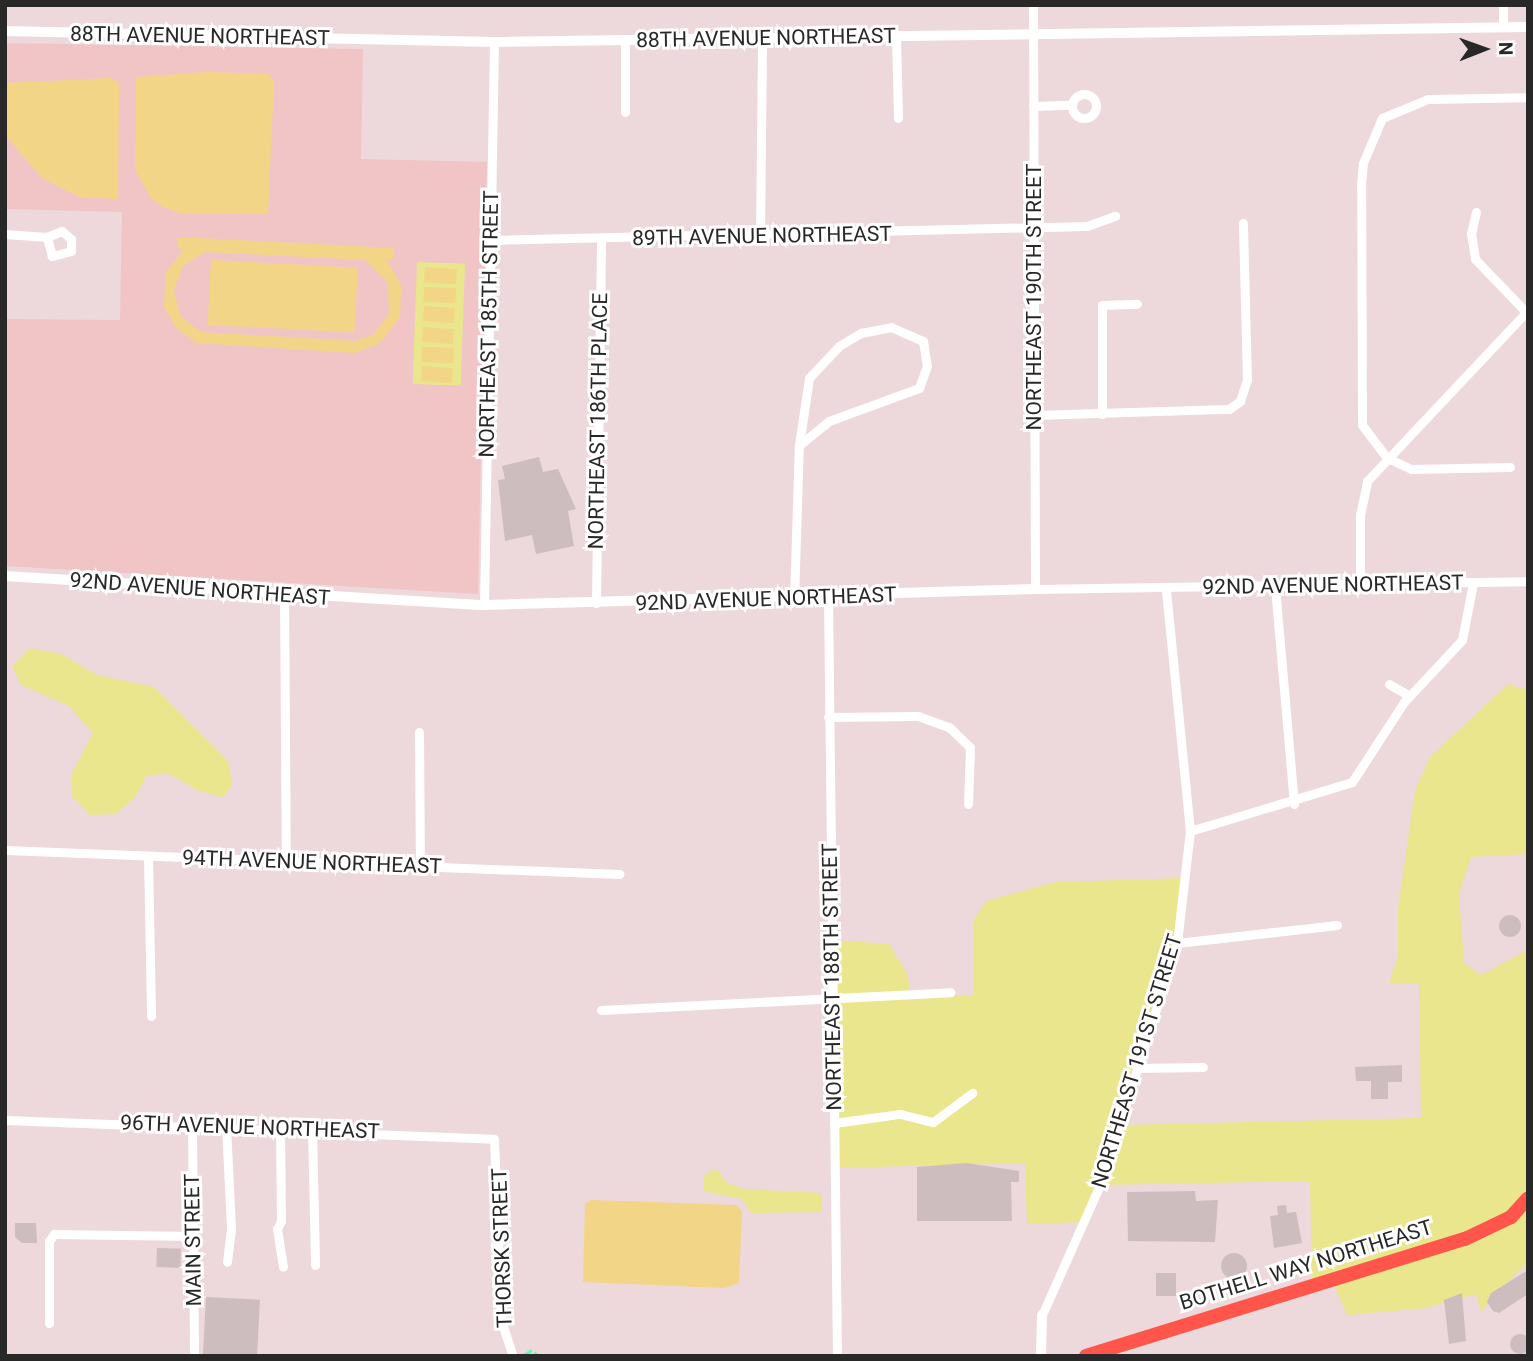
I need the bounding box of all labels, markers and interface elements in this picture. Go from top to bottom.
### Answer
north arrow [1449,14,1519,84]
street label: 88TH AVENUE NORTHEAST [70,21,330,51]
street label: 88TH AVENUE NORTHEAST [636,23,896,53]
text: N [1494,42,1517,56]
street label: NORTHEAST 190TH STREET [1021,163,1047,431]
street label: NORTHEAST 185TH STREET [474,190,504,458]
street label: 89TH AVENUE NORTHEAST [632,221,892,251]
street label: NORTHEAST 186TH PLACE [583,292,613,550]
street label: 92ND AVENUE NORTHEAST [69,567,331,611]
street label: 92ND AVENUE NORTHEAST [1202,570,1464,600]
street label: 92ND AVENUE NORTHEAST [635,582,897,616]
street label: NORTHEAST 188TH STREET [817,843,847,1111]
street label: 94TH AVENUE NORTHEAST [182,845,442,879]
street label: NORTHEAST 191ST STREET [1086,931,1188,1191]
street label: 96TH AVENUE NORTHEAST [120,1110,380,1144]
street label: THORSK STREET [487,1167,517,1329]
street label: MAIN STREET [179,1173,207,1307]
street label: BOTHELL WAY NORTHEAST [1177,1215,1435,1315]

